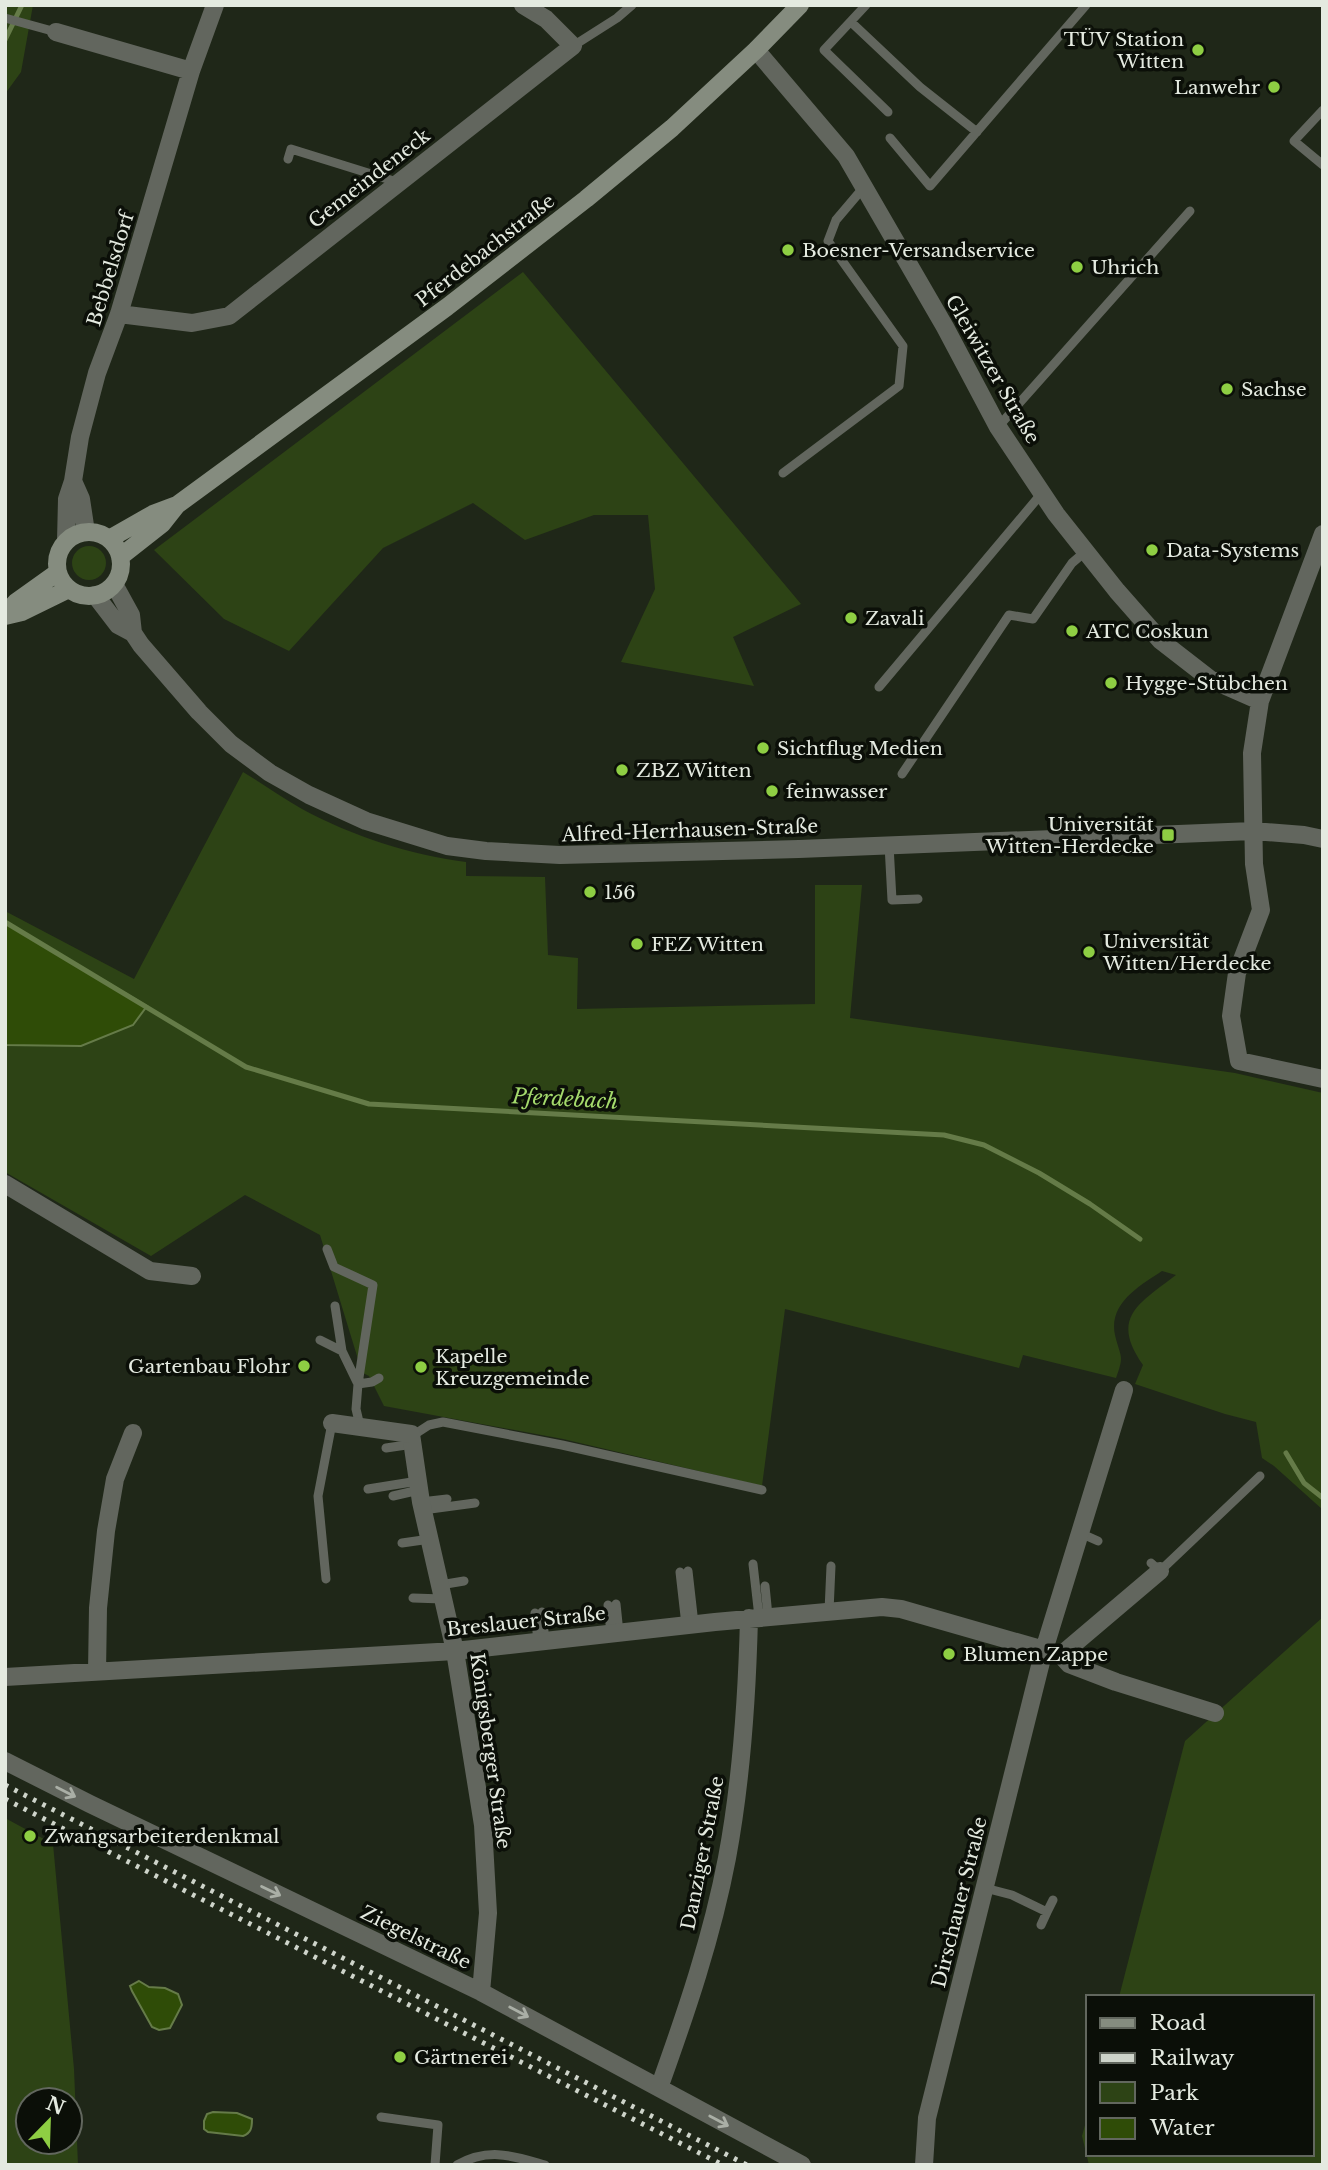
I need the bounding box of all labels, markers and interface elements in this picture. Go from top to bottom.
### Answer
place label: TÜV Station Witten [1064,28,1184,73]
marker: TÜV Station Witten [1190,42,1206,58]
place label: Lanwehr [1174,76,1260,99]
marker: Lanwehr [1266,79,1282,95]
street label: Gemeindeneck [304,124,435,233]
street label: Pferdebachstraße [411,189,559,312]
street label: Bebbelsdorf [82,207,139,329]
place label: Boesner-Versandservice [802,239,1035,262]
marker: Boesner-Versandservice [780,242,796,258]
place label: Uhrich [1091,256,1159,279]
marker: Uhrich [1069,259,1085,275]
street label: Gleiwitzer Straße [941,291,1045,448]
place label: Sachse [1241,378,1307,401]
marker: Sachse [1219,381,1235,397]
place label: Data-Systems [1166,539,1299,562]
marker: Data-Systems [1144,542,1160,558]
place label: Zavali [865,607,925,630]
marker: Zavali [843,610,859,626]
place label: ATC Coskun [1085,620,1209,643]
marker: ATC Coskun [1064,623,1080,639]
place label: Hygge-Stübchen [1125,672,1288,695]
marker: Hygge-Stübchen [1103,675,1119,691]
place label: Sichtflug Medien [777,737,943,760]
marker: Sichtflug Medien [755,740,771,756]
place label: ZBZ Witten [636,759,752,782]
marker: ZBZ Witten [614,762,630,778]
place label: feinwasser [786,780,887,803]
marker: feinwasser [764,783,780,799]
place label: Universität Witten-Herdecke [985,813,1155,858]
street label: Alfred-Herrhausen-Straße [560,815,819,847]
marker: Universität Witten-Herdecke [1160,827,1176,843]
place label: 156 [604,881,635,904]
marker: 156 [582,884,598,900]
place label: Universität Witten/Herdecke [1102,930,1271,975]
place label: FEZ Witten [651,933,764,956]
marker: FEZ Witten [629,936,645,952]
marker: Universität Witten/Herdecke [1081,944,1097,960]
water label: Pferdebach [510,1083,619,1115]
place label: Kapelle Kreuzgemeinde [435,1345,590,1390]
place label: Gartenbau Flohr [128,1355,290,1378]
marker: Gartenbau Flohr [296,1358,312,1374]
marker: Kapelle Kreuzgemeinde [413,1359,429,1375]
street label: Breslauer Straße [445,1602,607,1641]
place label: Blumen Zappe [963,1643,1108,1666]
marker: Blumen Zappe [941,1646,957,1662]
street label: Königsberger Straße [465,1652,516,1851]
street label: Danziger Straße [676,1774,729,1932]
one-way arrow [55,1786,76,1799]
street label: Dirschauer Straße [927,1814,992,1990]
place label: Zwangsarbeiterdenkmal [44,1825,280,1848]
marker: Zwangsarbeiterdenkmal [22,1828,38,1844]
one-way arrow [260,1885,281,1898]
street label: Ziegelstraße [357,1901,475,1974]
legend [1086,1995,1314,2156]
one-way arrow [508,2006,529,2020]
text: Road [1150,2010,1206,2036]
text: Railway [1150,2045,1235,2071]
place label: Gärtnerei [414,2046,508,2069]
marker: Gärtnerei [392,2049,408,2065]
text: Park [1150,2080,1199,2106]
north arrow [14,2086,84,2156]
text: N [43,2092,68,2120]
one-way arrow [709,2114,729,2128]
text: Water [1149,2115,1214,2141]

